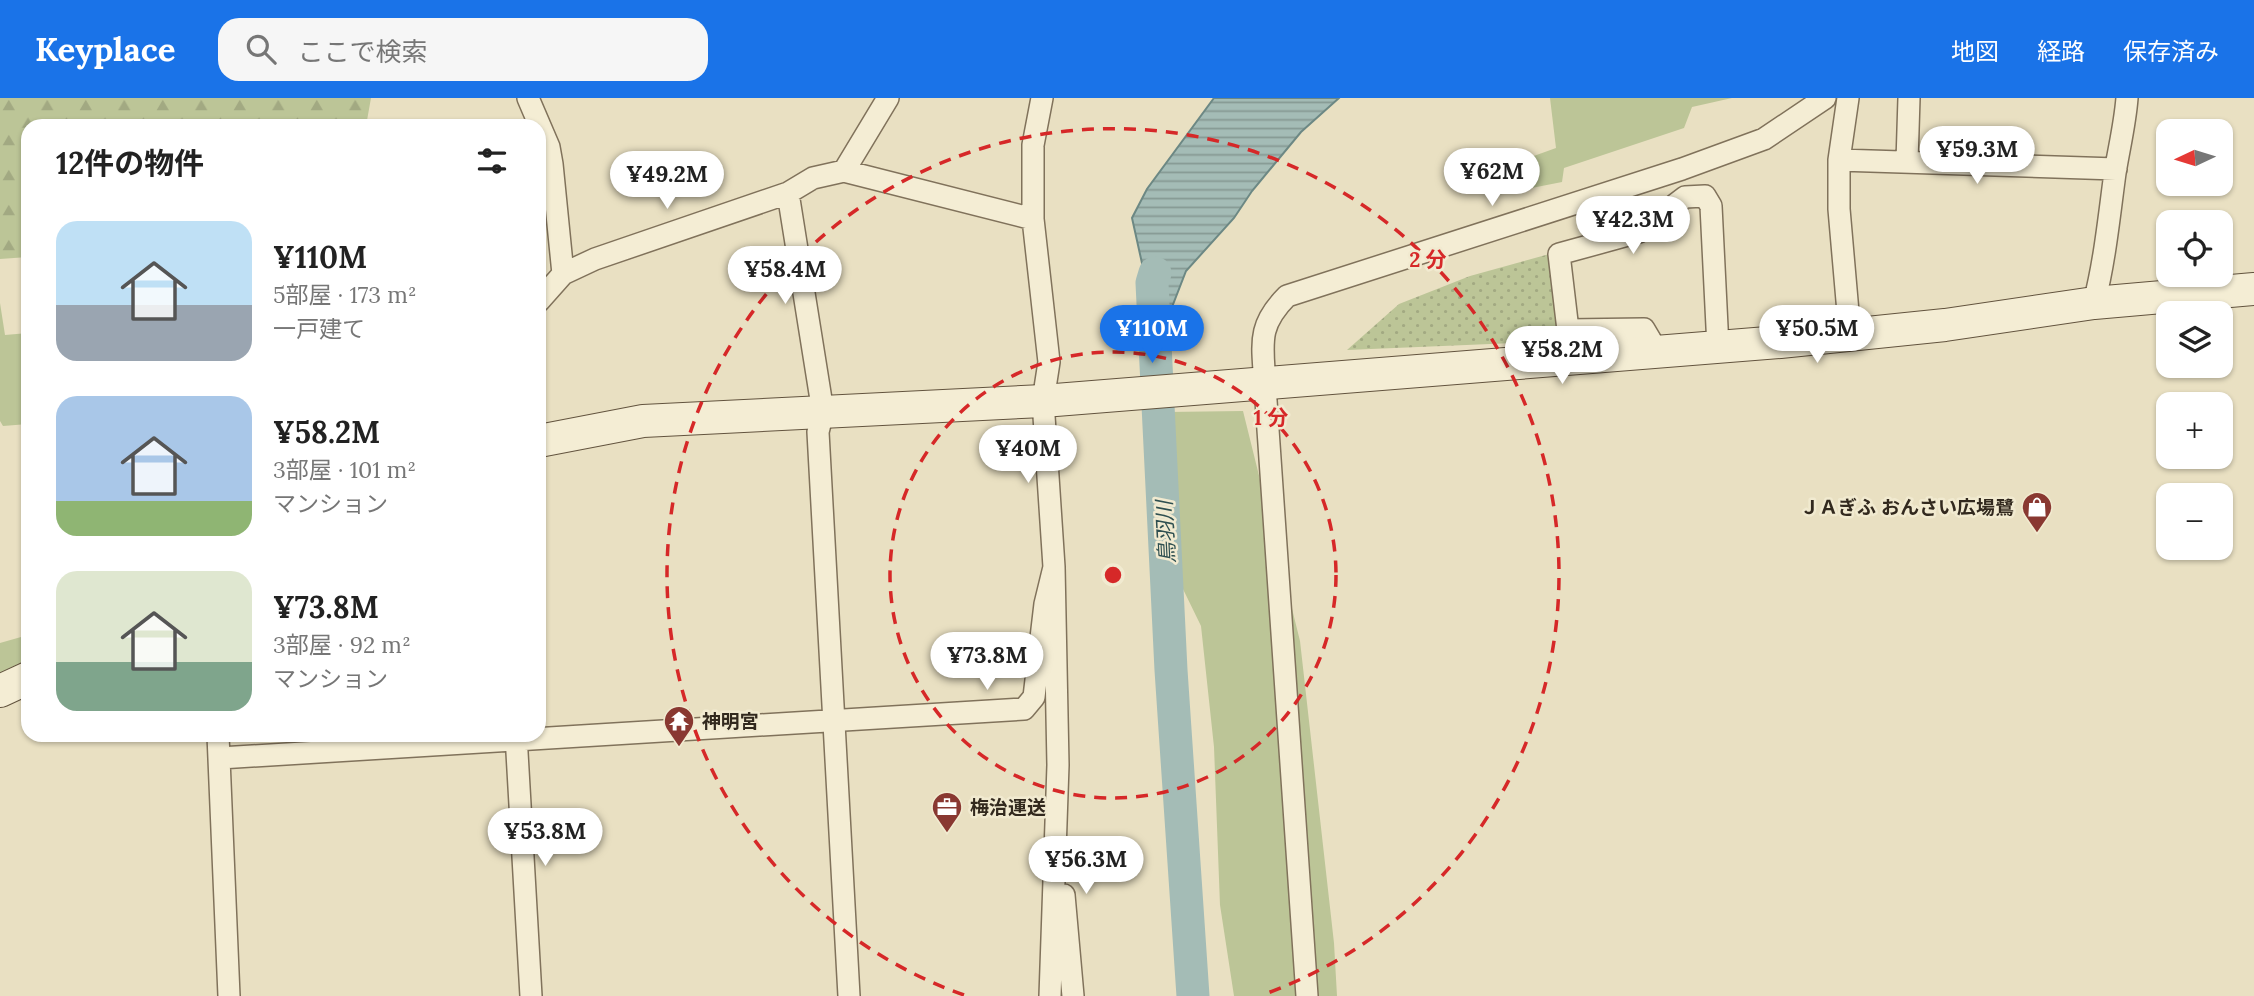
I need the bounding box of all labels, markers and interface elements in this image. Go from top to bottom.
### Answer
search box [218,18,708,81]
text: Keyplace [35,28,176,70]
icon: search [242,30,280,68]
text: ここで検索 [298,35,428,68]
text: 地図 [1951,36,1999,67]
text: 経路 [2037,36,2085,67]
text: 保存済み [2123,36,2219,67]
north arrow [2156,119,2233,196]
map controls [2156,119,2233,560]
pin: ¥59.3M [1920,126,2034,186]
text: ¥59.3M [1936,134,2018,163]
icon: filters [473,142,511,180]
text: 12件の物件 [56,144,204,182]
pin: ¥62M [1451,148,1533,208]
pin: ¥49.2M [610,152,724,211]
text: ¥62M [1460,156,1524,185]
text: ¥49.2M [626,159,708,188]
pin: ¥42.3M [1576,197,1690,256]
text: ¥42.3M [1592,204,1674,233]
button: locate [2156,210,2233,287]
text: ¥110M [273,238,367,276]
pin: ¥58.4M [728,246,842,306]
text: 2 分 [1409,246,1447,273]
icon: home [112,249,196,333]
text: ¥58.4M [744,254,826,283]
text: 5部屋 · 173 m² [273,280,417,309]
button: layers [2156,301,2233,378]
pin: ¥110M [1103,306,1201,365]
pin: ¥50.5M [1760,306,1874,365]
text: ¥110M [1116,313,1188,342]
text: ¥50.5M [1775,313,1859,342]
text: 一戸建て [273,314,365,343]
pin: ¥58.2M [1505,327,1619,386]
text: ¥58.2M [1521,334,1603,363]
button: + [2156,392,2233,469]
text: 1 分 [1253,404,1289,431]
text: ¥58.2M [273,413,380,451]
icon: home [112,424,196,508]
pin: ¥40M [987,426,1069,485]
text: ¥40M [995,433,1061,462]
text: 3部屋 · 101 m² [273,455,416,484]
button: − [2156,483,2233,560]
text: マンション [273,489,388,518]
shop icon: ＪＡぎふ おんさい広場鷺 [2020,490,2054,534]
place label: ＪＡぎふ おんさい広場鷺 [1800,495,2014,519]
water label: 鳥羽川 [1150,498,1181,564]
centre of rings [1101,563,1125,587]
text: ¥73.8M [273,588,379,626]
icon: home [112,599,196,683]
text: 3部屋 · 92 m² [273,630,411,659]
pin: ¥73.8M [930,632,1044,692]
text: ¥73.8M [946,640,1028,669]
text: マンション [273,664,388,693]
temple icon: 神明宮 [662,704,696,748]
place label: 神明宮 [702,709,759,733]
office icon: 梅治運送 [930,790,964,834]
place label: 梅治運送 [970,795,1046,819]
pin: ¥53.8M [488,808,602,868]
text: ¥53.8M [504,816,586,845]
pin: ¥56.3M [1029,836,1143,896]
text: ¥56.3M [1045,844,1127,873]

